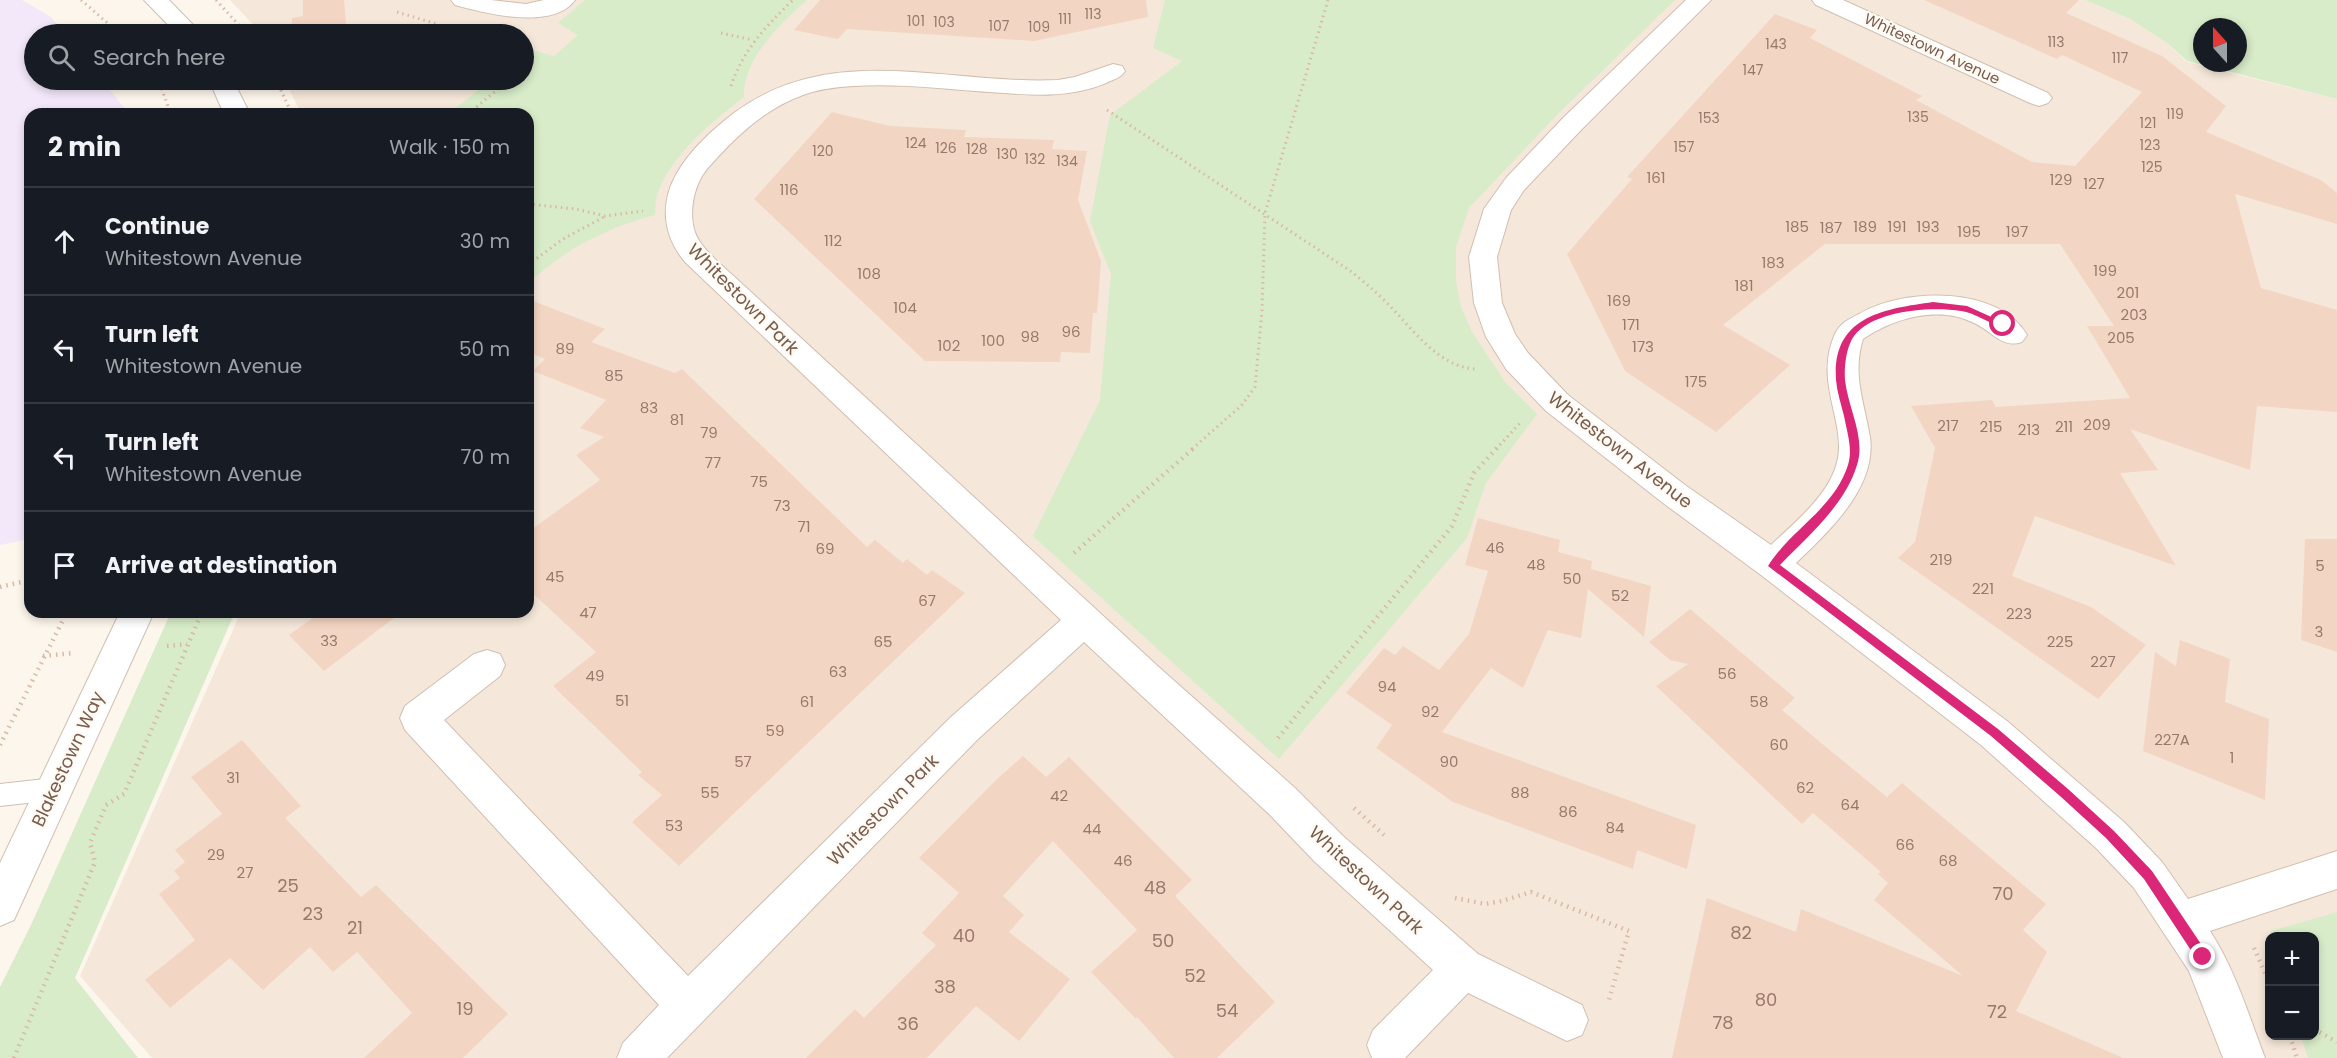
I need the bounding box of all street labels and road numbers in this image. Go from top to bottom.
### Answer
street label: Whitestown Avenue [1861,8,2004,89]
street label: Whitestown Park [682,237,805,360]
street label: Whitestown Avenue [1543,385,1698,514]
street label: Blakestown Way [25,687,110,830]
street label: Whitestown Park [821,748,944,871]
street label: Whitestown Park [1304,820,1430,940]

